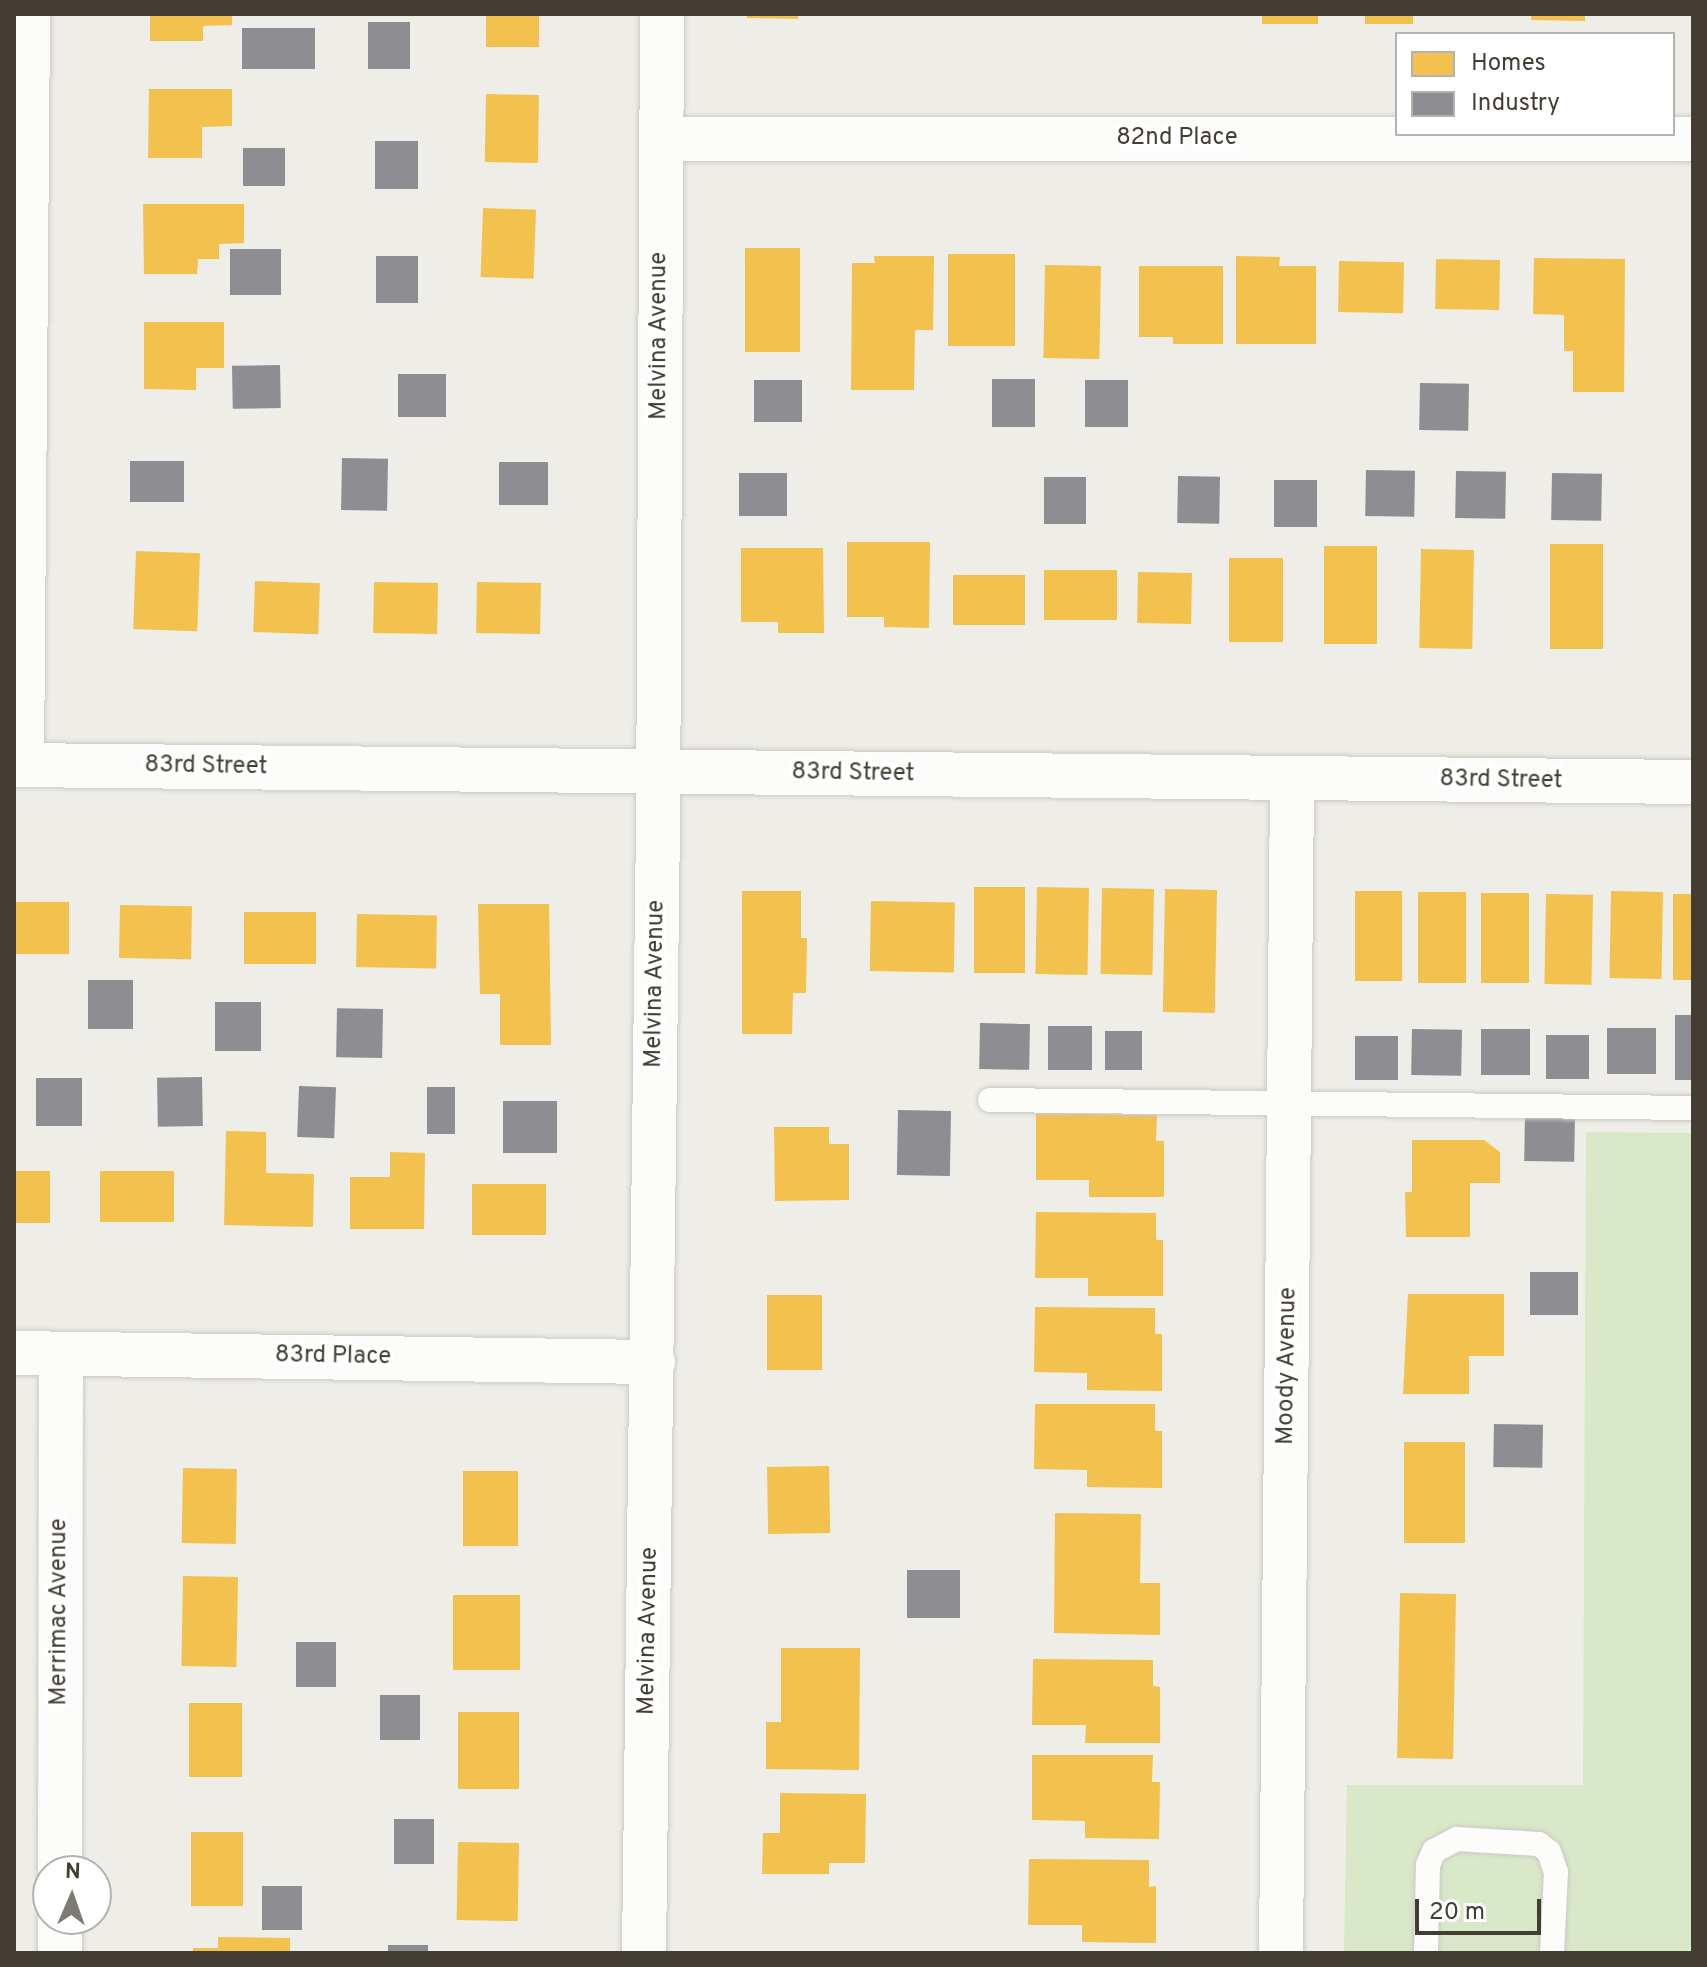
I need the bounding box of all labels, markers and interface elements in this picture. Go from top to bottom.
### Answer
legend [1395,32,1675,136]
text: Homes [1471,49,1546,79]
text: Industry [1471,89,1560,119]
street label: 82nd Place [1116,125,1238,153]
street label: Melvina Avenue [646,251,674,421]
street label: 83rd Street [144,752,268,782]
street label: 83rd Street [791,759,915,789]
street label: 83rd Street [1439,766,1563,796]
street label: Melvina Avenue [640,899,672,1069]
street label: Moody Avenue [1272,1286,1304,1446]
street label: 83rd Place [275,1342,391,1372]
street label: Merrimac Avenue [46,1518,74,1706]
street label: Melvina Avenue [633,1546,665,1716]
north arrow [32,1855,112,1935]
text: N [64,1859,81,1886]
scale bar [1419,1883,1545,1933]
text: 20 m [1429,1898,1485,1928]

